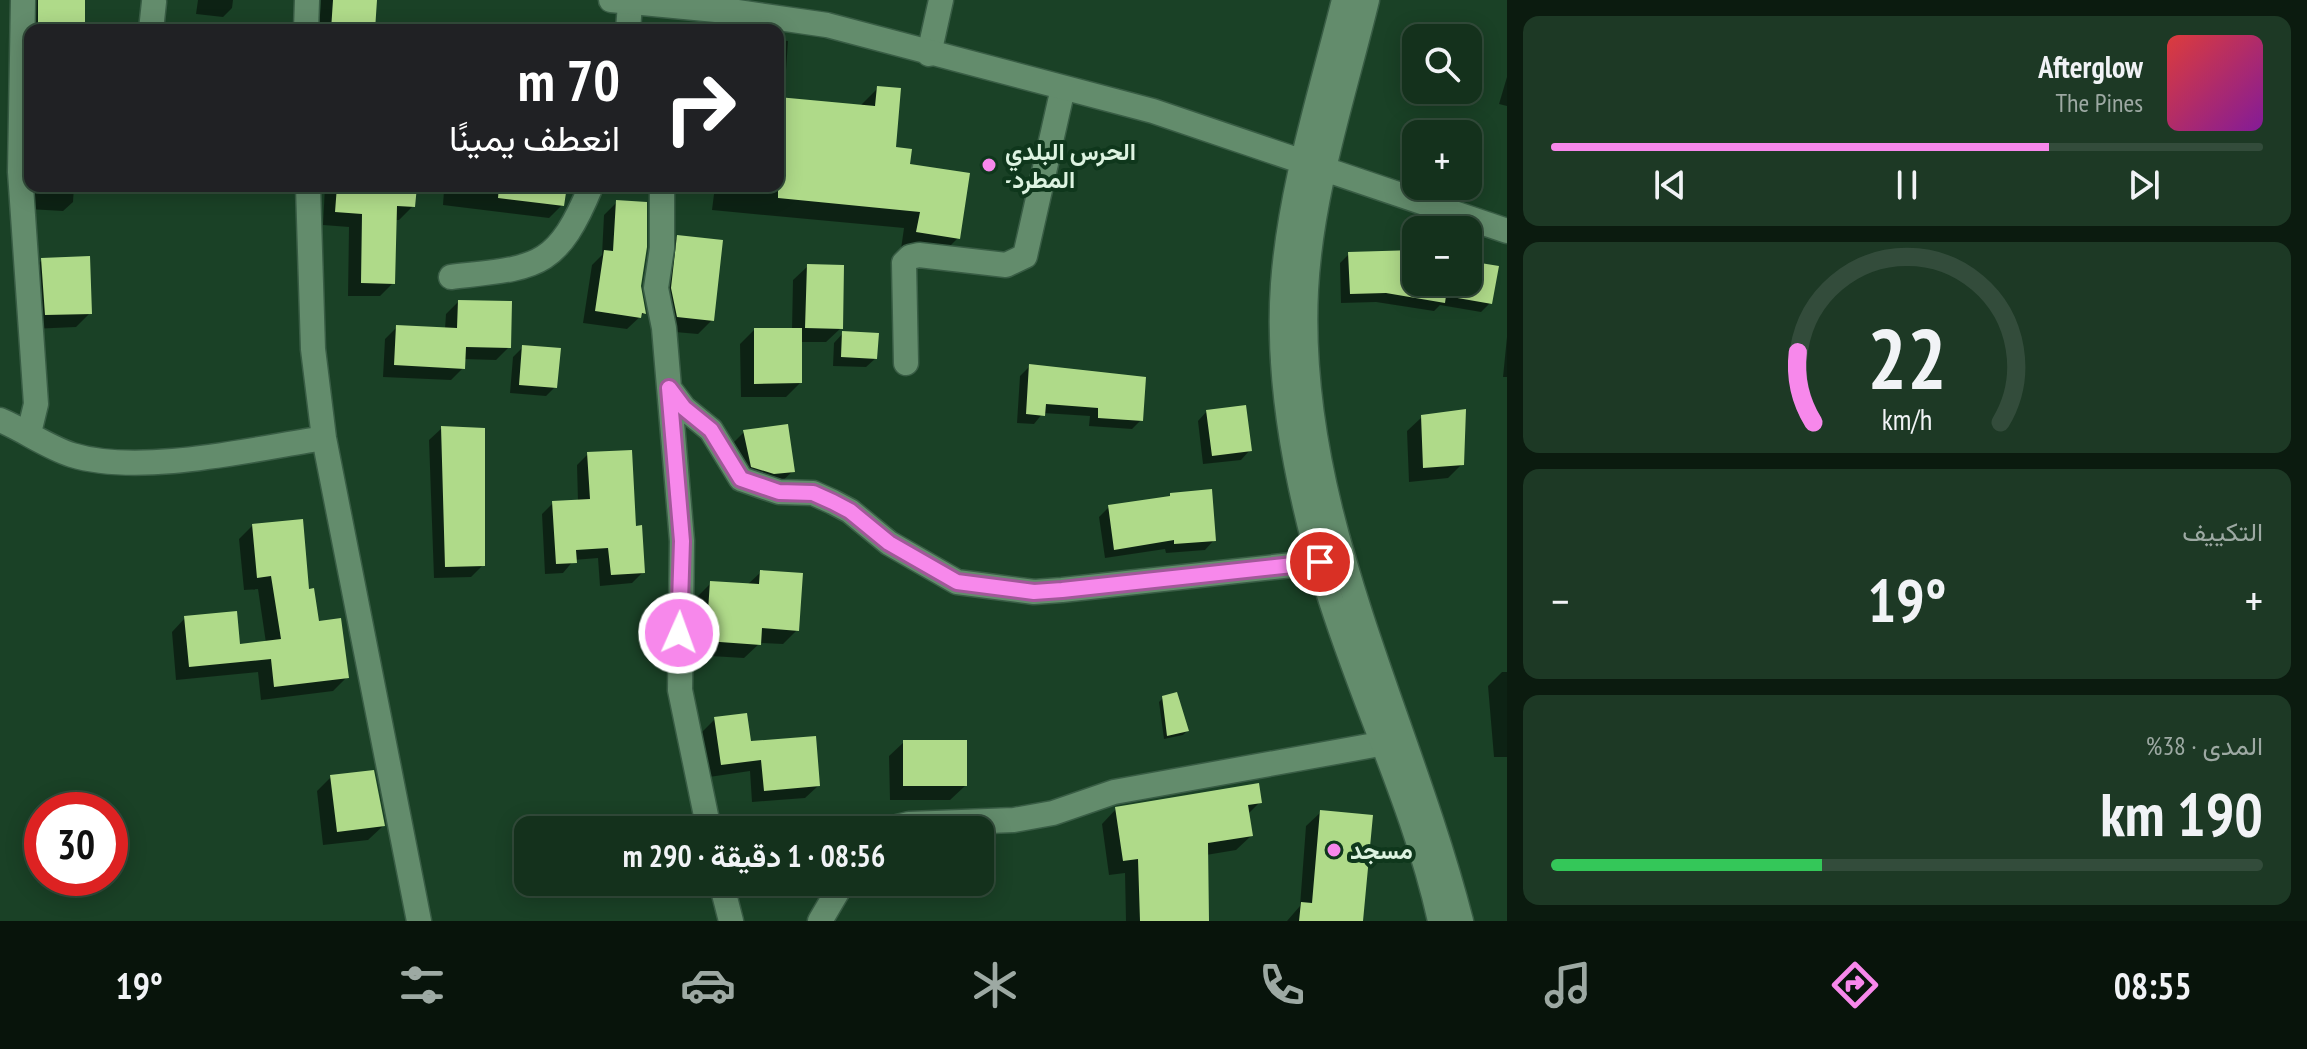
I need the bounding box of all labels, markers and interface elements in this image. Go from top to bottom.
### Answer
map controls [1402,24,1482,296]
button: search [1402,24,1482,104]
text: 70 m [518,44,620,116]
text: Afterglow [2038,47,2143,86]
icon: right [648,56,752,160]
text: The Pines [2055,86,2143,119]
text: انعطف يمينًا [449,114,620,161]
button: + [1402,120,1482,200]
place label: الحرس البلدي -المطرد [1005,136,1136,195]
marker: الحرس البلدي -المطرد [980,156,998,174]
icon: previous [1648,163,1692,207]
icon: pause [1885,163,1929,207]
icon: next [2122,163,2166,207]
button: − [1402,216,1482,296]
text: 22 [1867,304,1947,412]
text: km/h [1882,402,1932,439]
text: التكييف [2182,515,2263,548]
pin [1286,528,1354,596]
icon: arrive [1298,540,1342,584]
text: 19° [1867,561,1947,639]
text: − [1551,572,1569,629]
text: + [2245,572,2263,629]
position arrow [637,591,721,675]
text: المدى · 38% [2146,729,2263,762]
text: 190 km [2100,775,2263,853]
speed limit sign: 30 [24,792,128,896]
place label: مسجد [1350,835,1413,866]
text: 08:56 · 1 دقيقة · 290 m [623,836,885,875]
marker: مسجد [1325,841,1343,859]
icon: filters [394,957,450,1013]
icon: car [680,957,736,1013]
icon: climate [967,957,1023,1013]
icon: phone [1254,957,1310,1013]
icon: music [1540,957,1596,1013]
icon: directions [1827,957,1883,1013]
text: 19° [115,962,163,1009]
text: 08:55 [2114,962,2192,1009]

